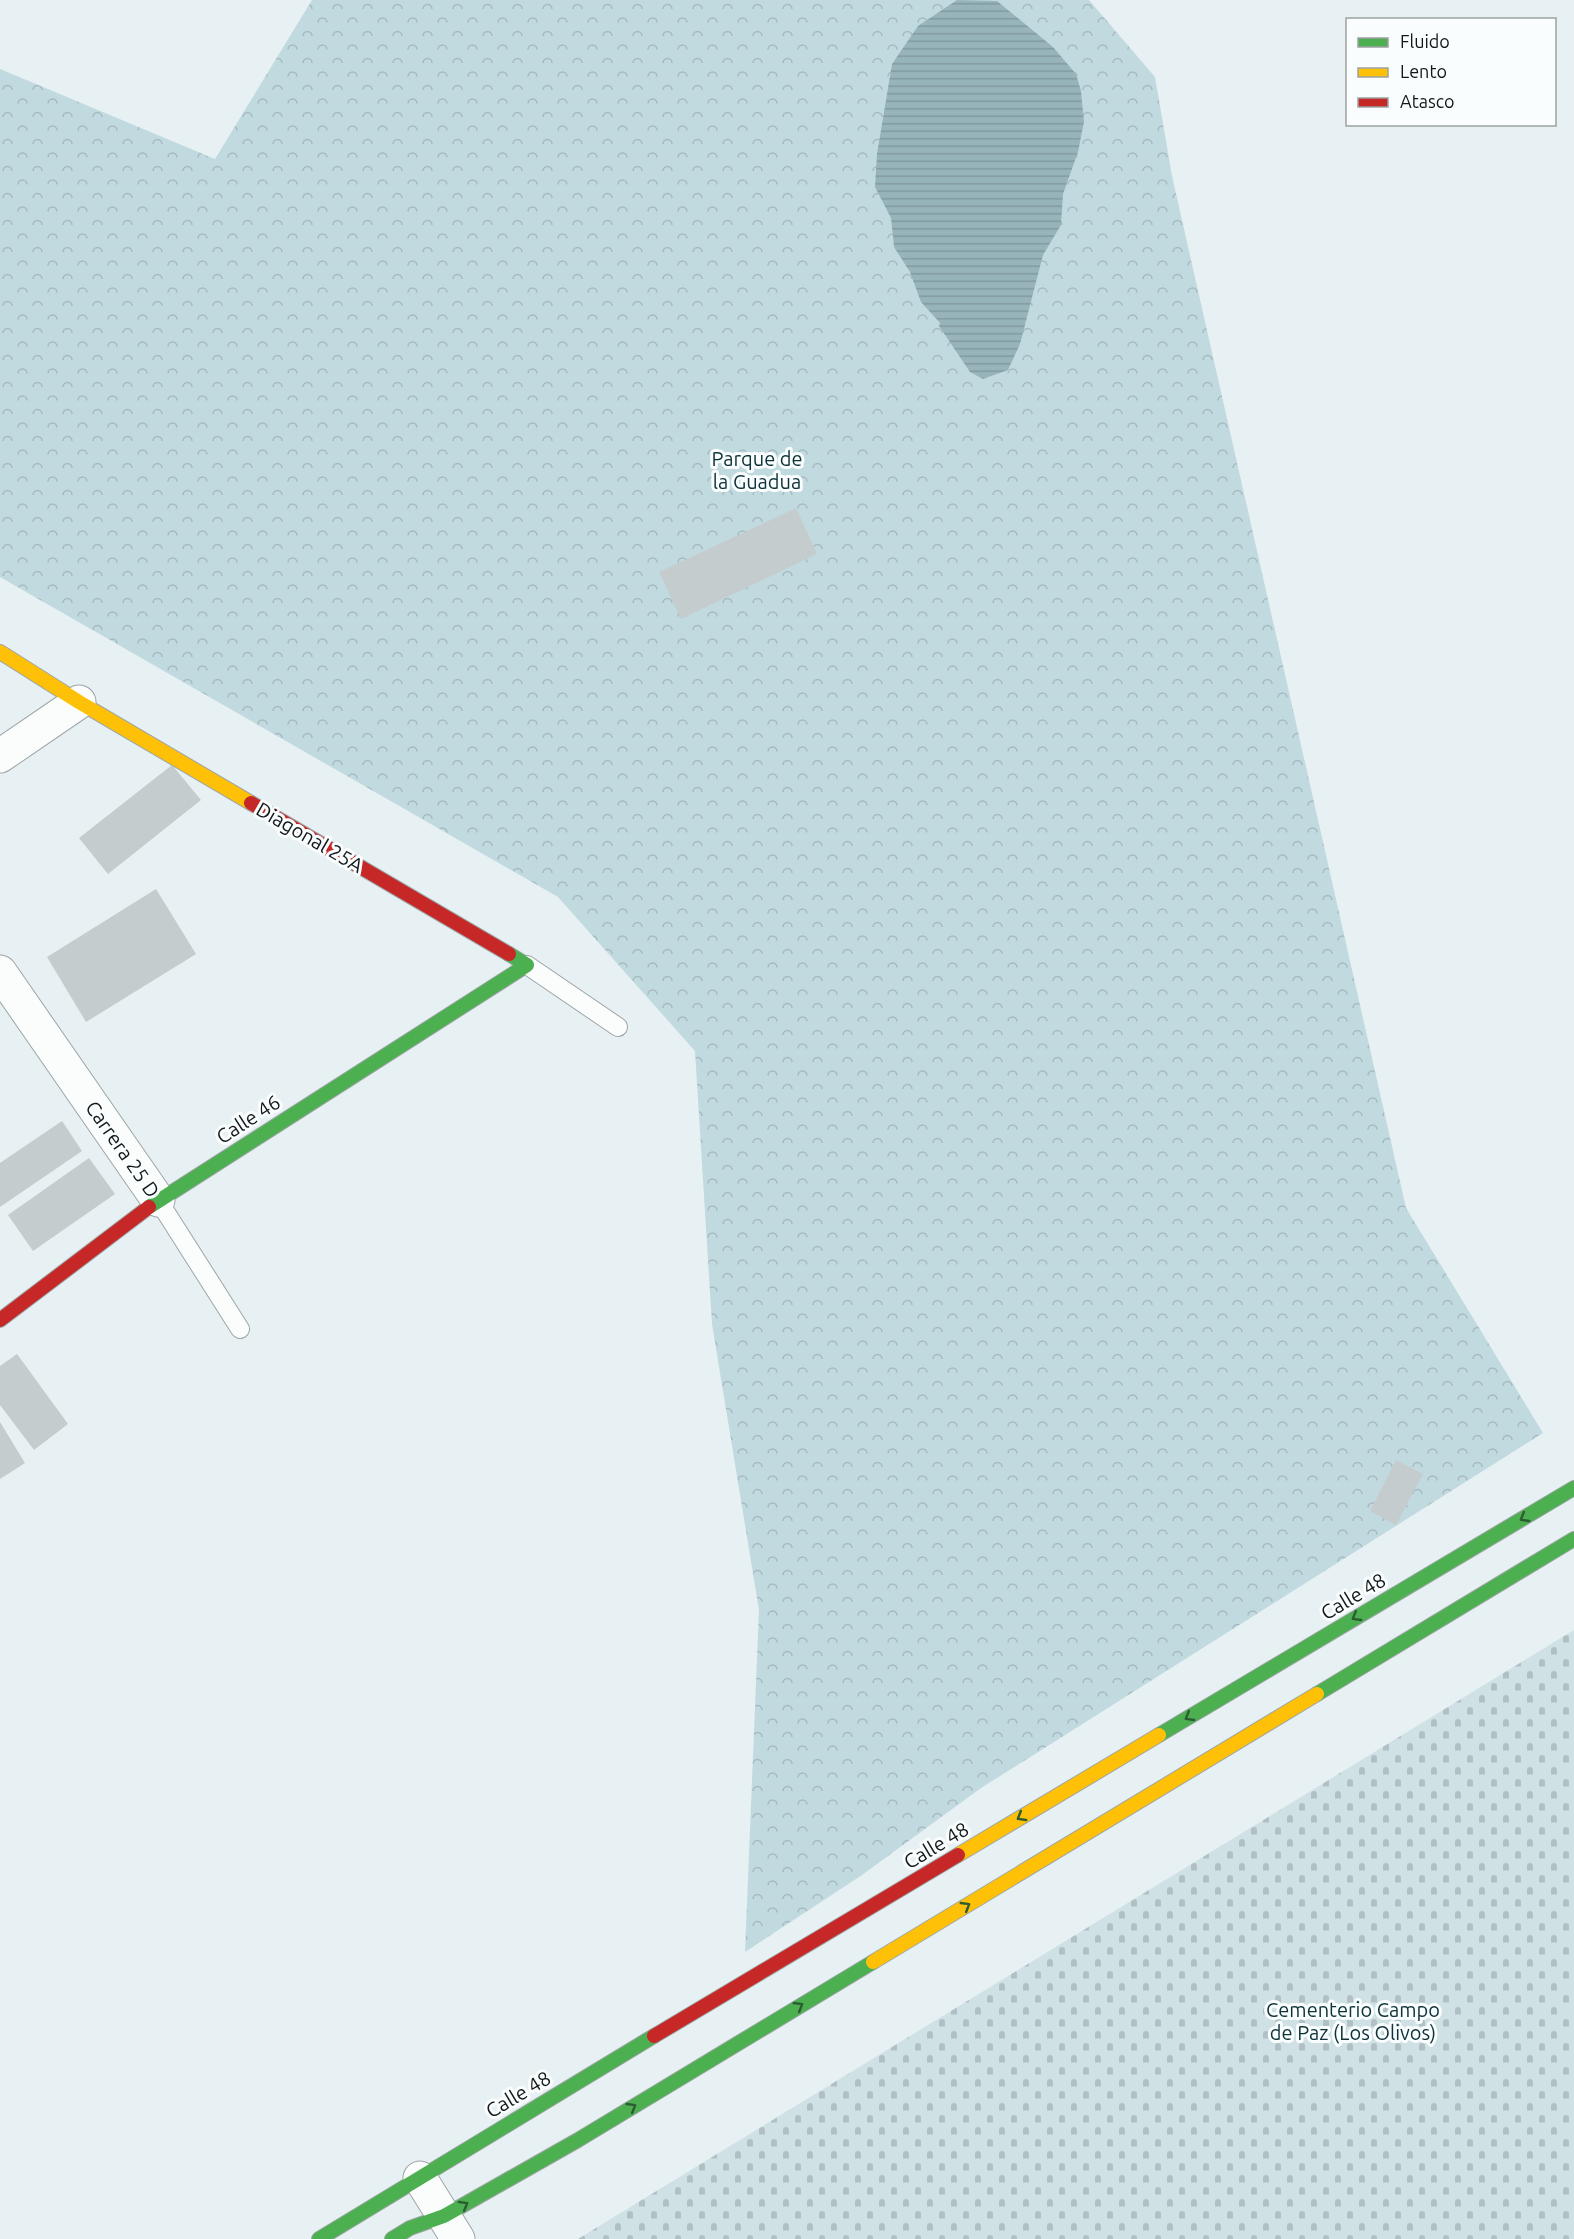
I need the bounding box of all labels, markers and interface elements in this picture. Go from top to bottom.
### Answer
legend [1346,18,1556,126]
text: Fluido [1400,31,1450,51]
text: Lento [1400,61,1447,81]
text: Atasco [1400,91,1455,111]
park label: Parque de la Guadua [711,447,803,493]
street label: Diagonal 25A [252,797,368,877]
street label: Calle 46 [212,1090,284,1148]
street label: Carrera 25 D [81,1096,165,1202]
one-way arrow [1520,1510,1530,1522]
street label: Calle 48 [1317,1568,1389,1624]
one-way arrow [1352,1610,1362,1622]
one-way arrow [1185,1710,1195,1721]
one-way arrow [1017,1809,1027,1821]
street label: Calle 48 [900,1817,972,1873]
one-way arrow [960,1901,970,1913]
park label: Cementerio Campo de Paz (Los Olivos) [1266,1998,1440,2044]
one-way arrow [793,2002,803,2014]
street label: Calle 48 [482,2066,554,2122]
one-way arrow [626,2103,636,2114]
one-way arrow [458,2201,468,2212]

